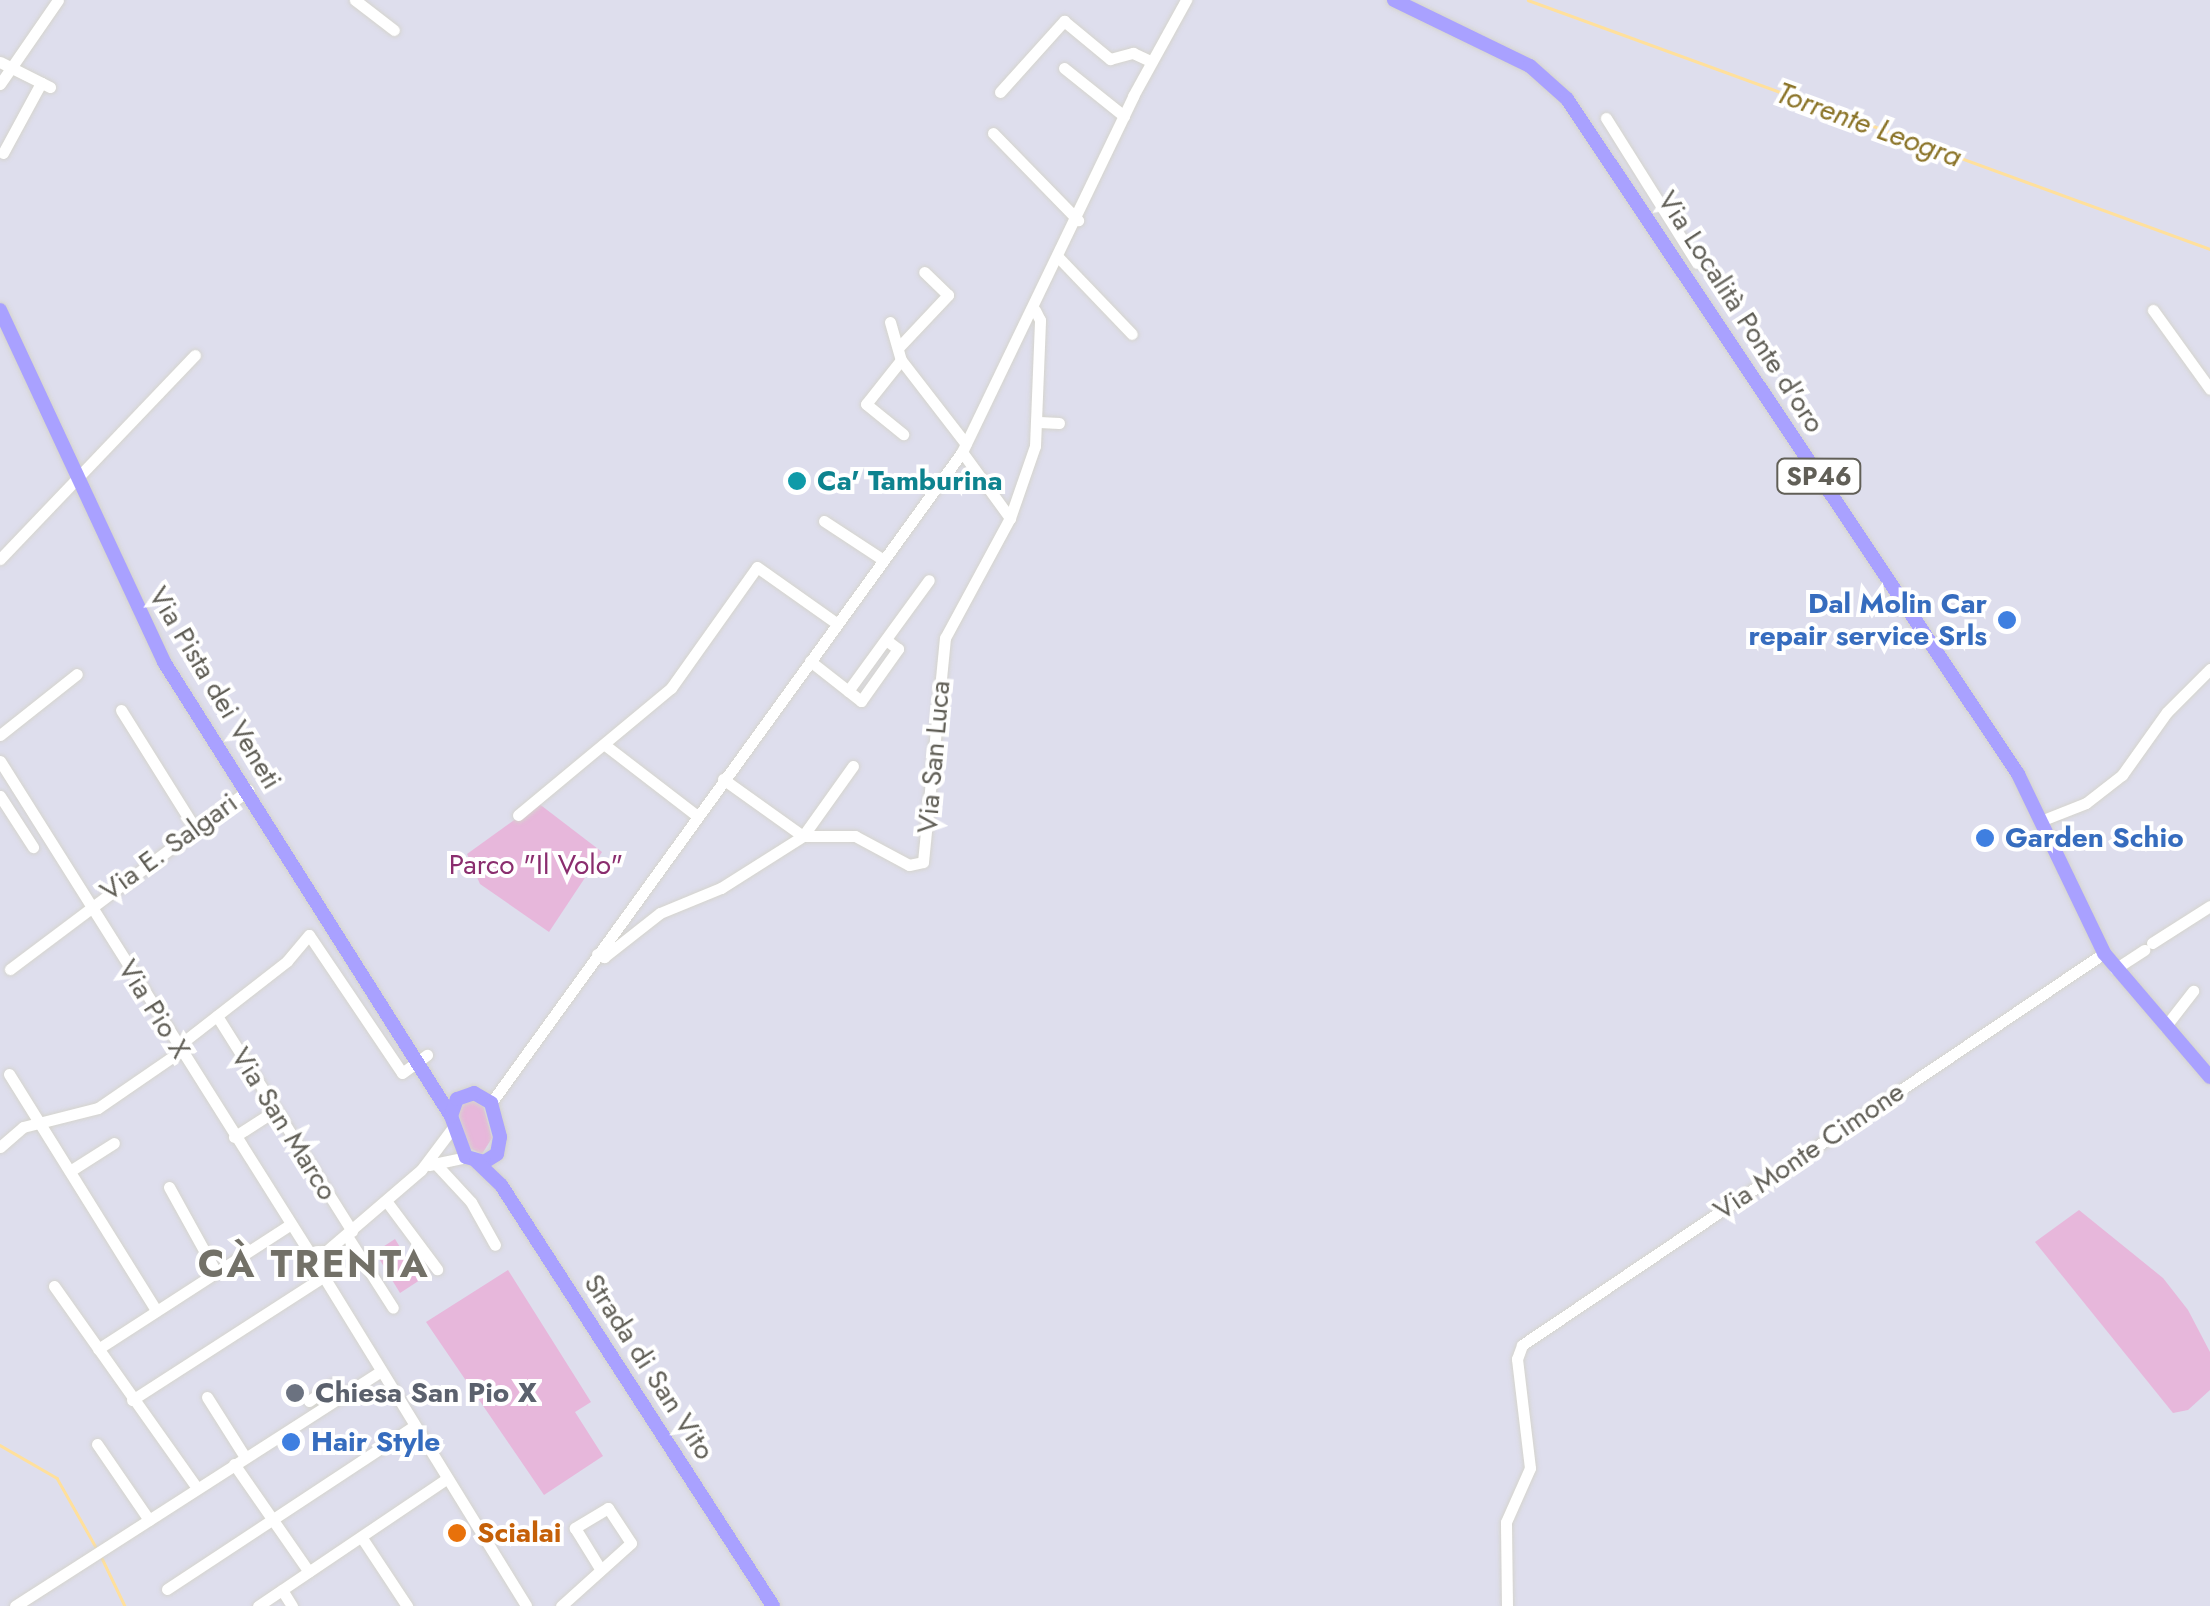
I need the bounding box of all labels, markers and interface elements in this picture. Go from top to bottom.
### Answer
water label: Torrente Leogra [1771,75,1967,175]
street label: Via Località Ponte d'oro [1650,185,1832,439]
road number: SP46 [1774,456,1864,496]
place label: Ca' Tamburina [817,464,1003,498]
marker: Ca' Tamburina [786,470,808,492]
street label: Via Pista dei Veneti [141,581,289,795]
place label: Dal Molin Car repair service Srls [1749,587,1987,653]
marker: Dal Molin Car repair service Srls [1996,609,2018,631]
street label: Via San Luca [911,679,957,835]
street label: Via E. Salgari [94,786,244,908]
place label: Garden Schio [2005,821,2184,855]
marker: Garden Schio [1974,827,1996,849]
park label: Parco "Il Volo" [449,848,623,882]
street label: Via Pio X [111,954,197,1064]
street label: Via San Marco [224,1042,344,1206]
street label: Via Monte Cimone [1707,1075,1911,1227]
district label: CÀ TRENTA [198,1241,430,1287]
street label: Strada di San Vito [577,1268,721,1466]
place label: Chiesa San Pio X [315,1376,537,1410]
marker: Chiesa San Pio X [284,1382,306,1404]
place label: Hair Style [311,1425,440,1459]
marker: Hair Style [280,1431,302,1453]
place label: Scialai [477,1516,562,1550]
marker: Scialai [446,1522,468,1544]

